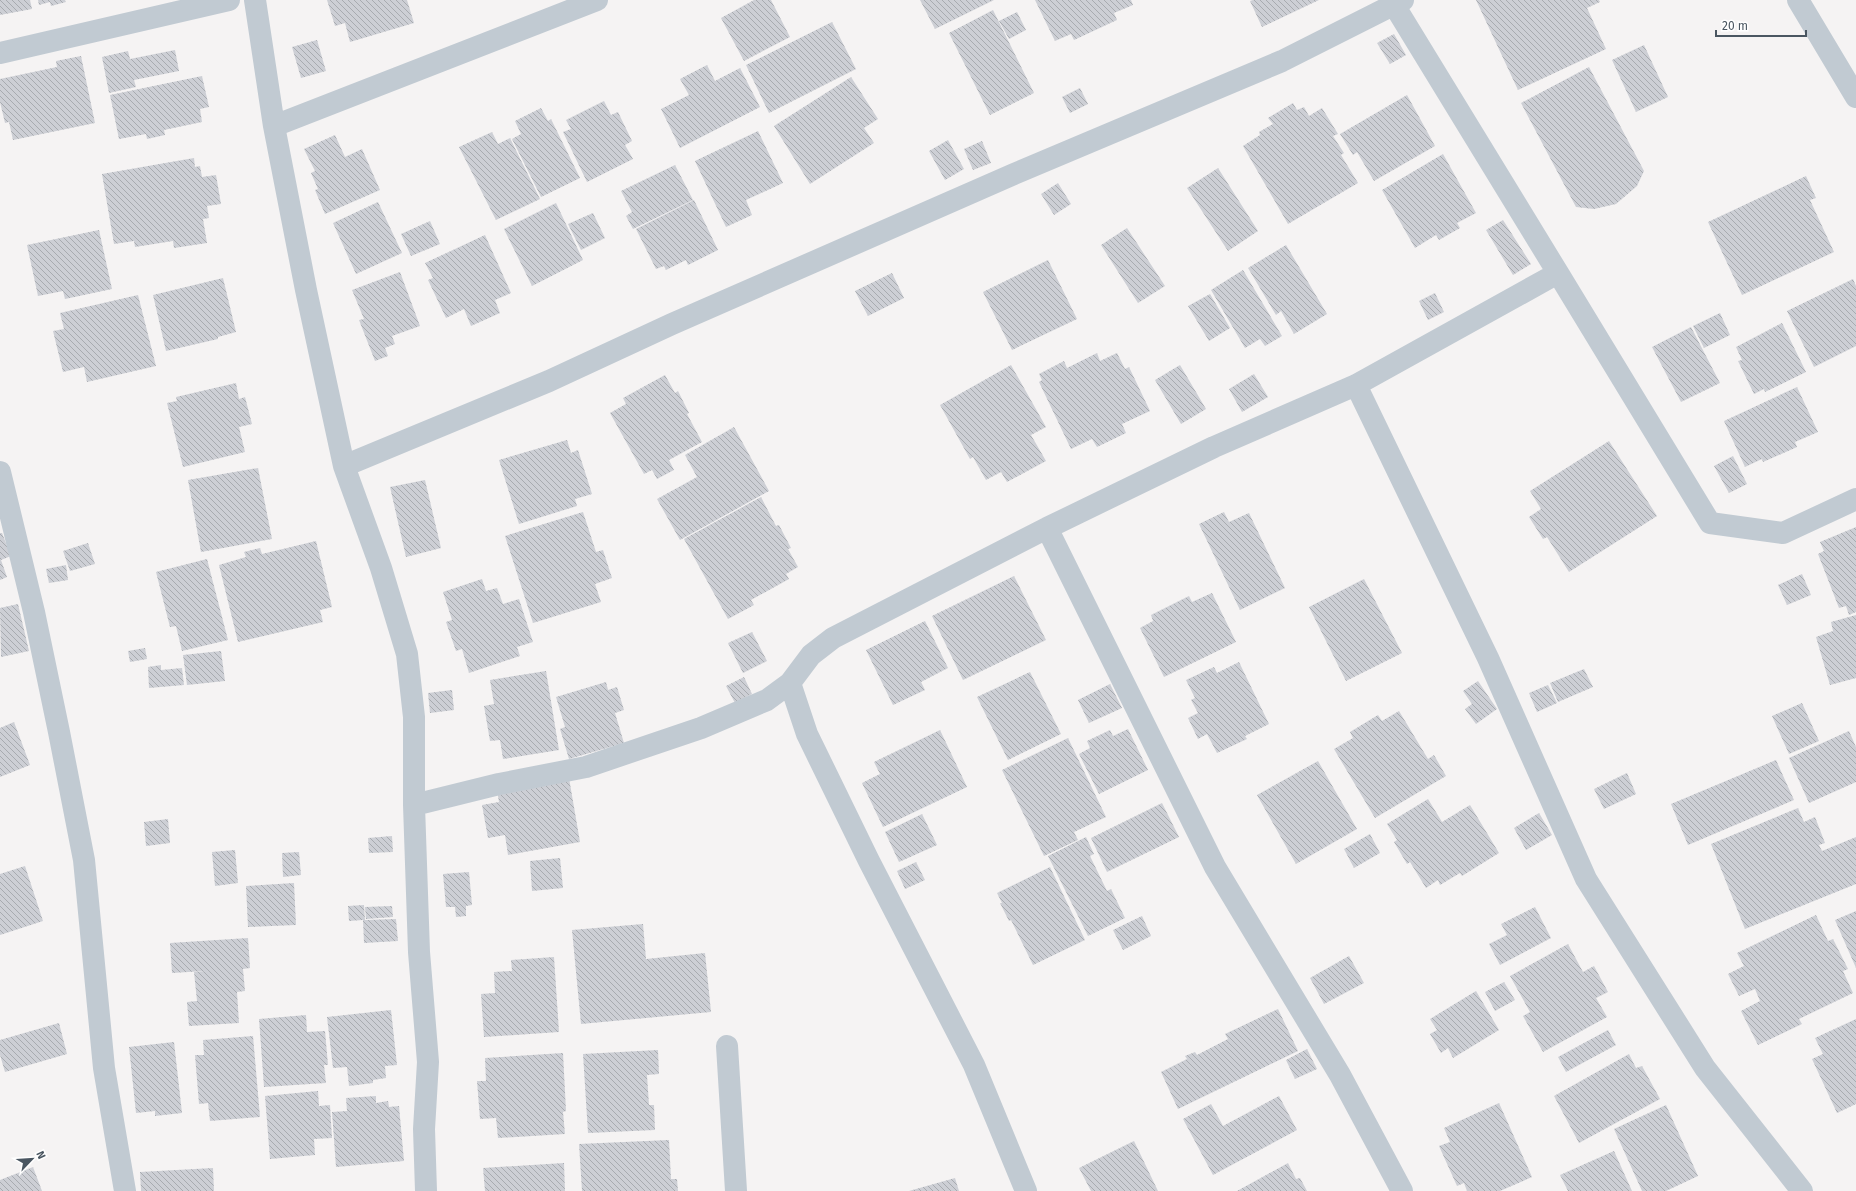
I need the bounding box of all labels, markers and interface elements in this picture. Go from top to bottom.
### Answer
scale bar [1716,12,1806,38]
text: 20 m [1722,19,1748,33]
north arrow [12,1139,52,1179]
text: N [33,1149,48,1161]

